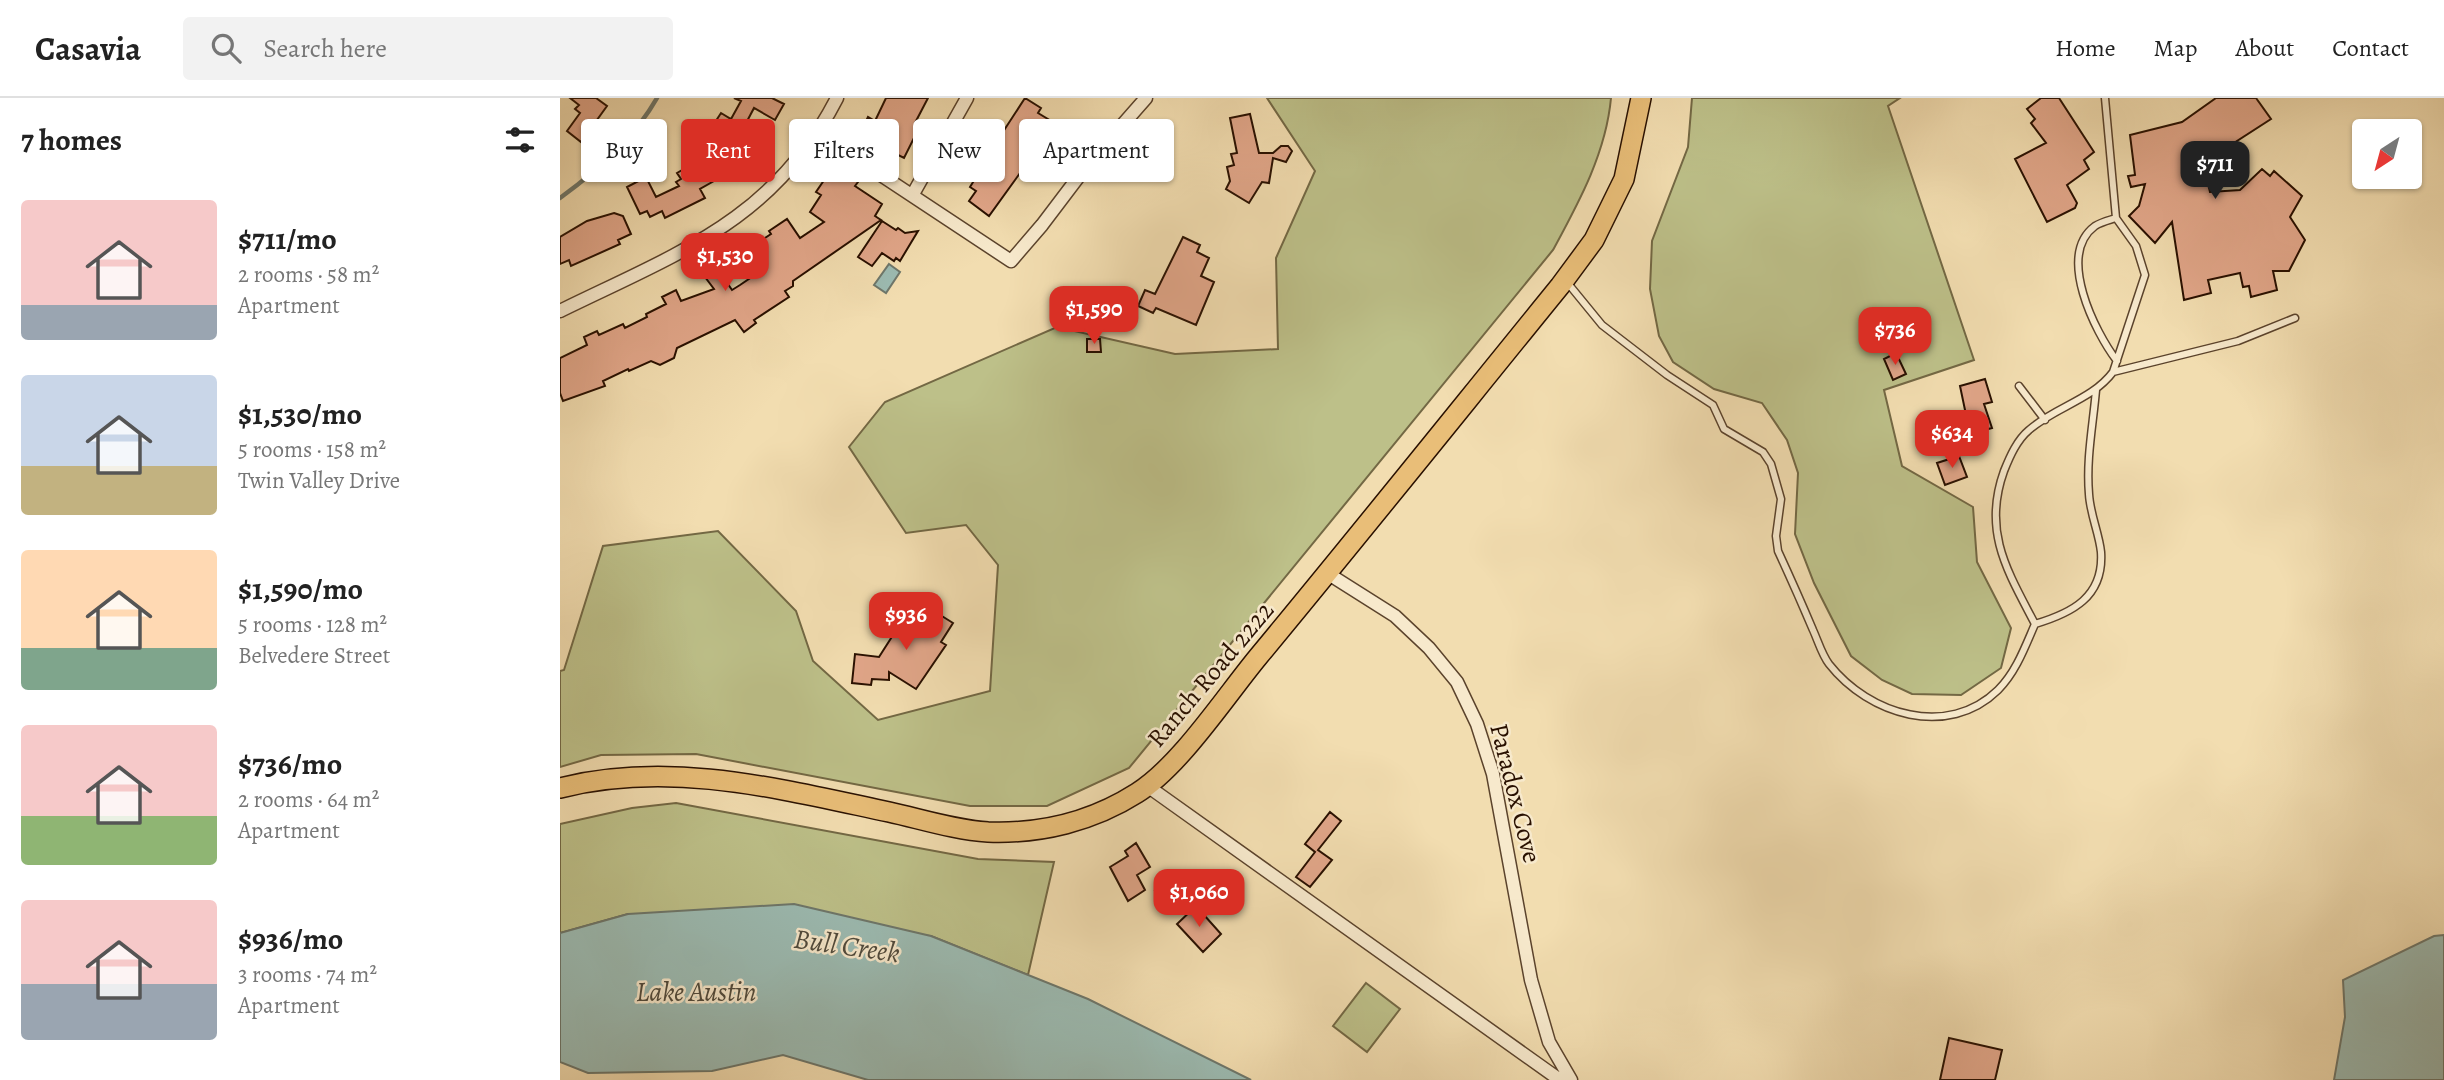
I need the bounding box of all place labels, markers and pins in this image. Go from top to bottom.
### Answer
pin: $711 [2174,141,2256,201]
pin: $1,530 [668,234,782,293]
pin: $1,590 [1037,286,1151,346]
pin: $736 [1854,308,1936,367]
pin: $634 [1911,410,1993,470]
pin: $936 [865,592,947,652]
pin: $1,060 [1142,870,1256,929]

